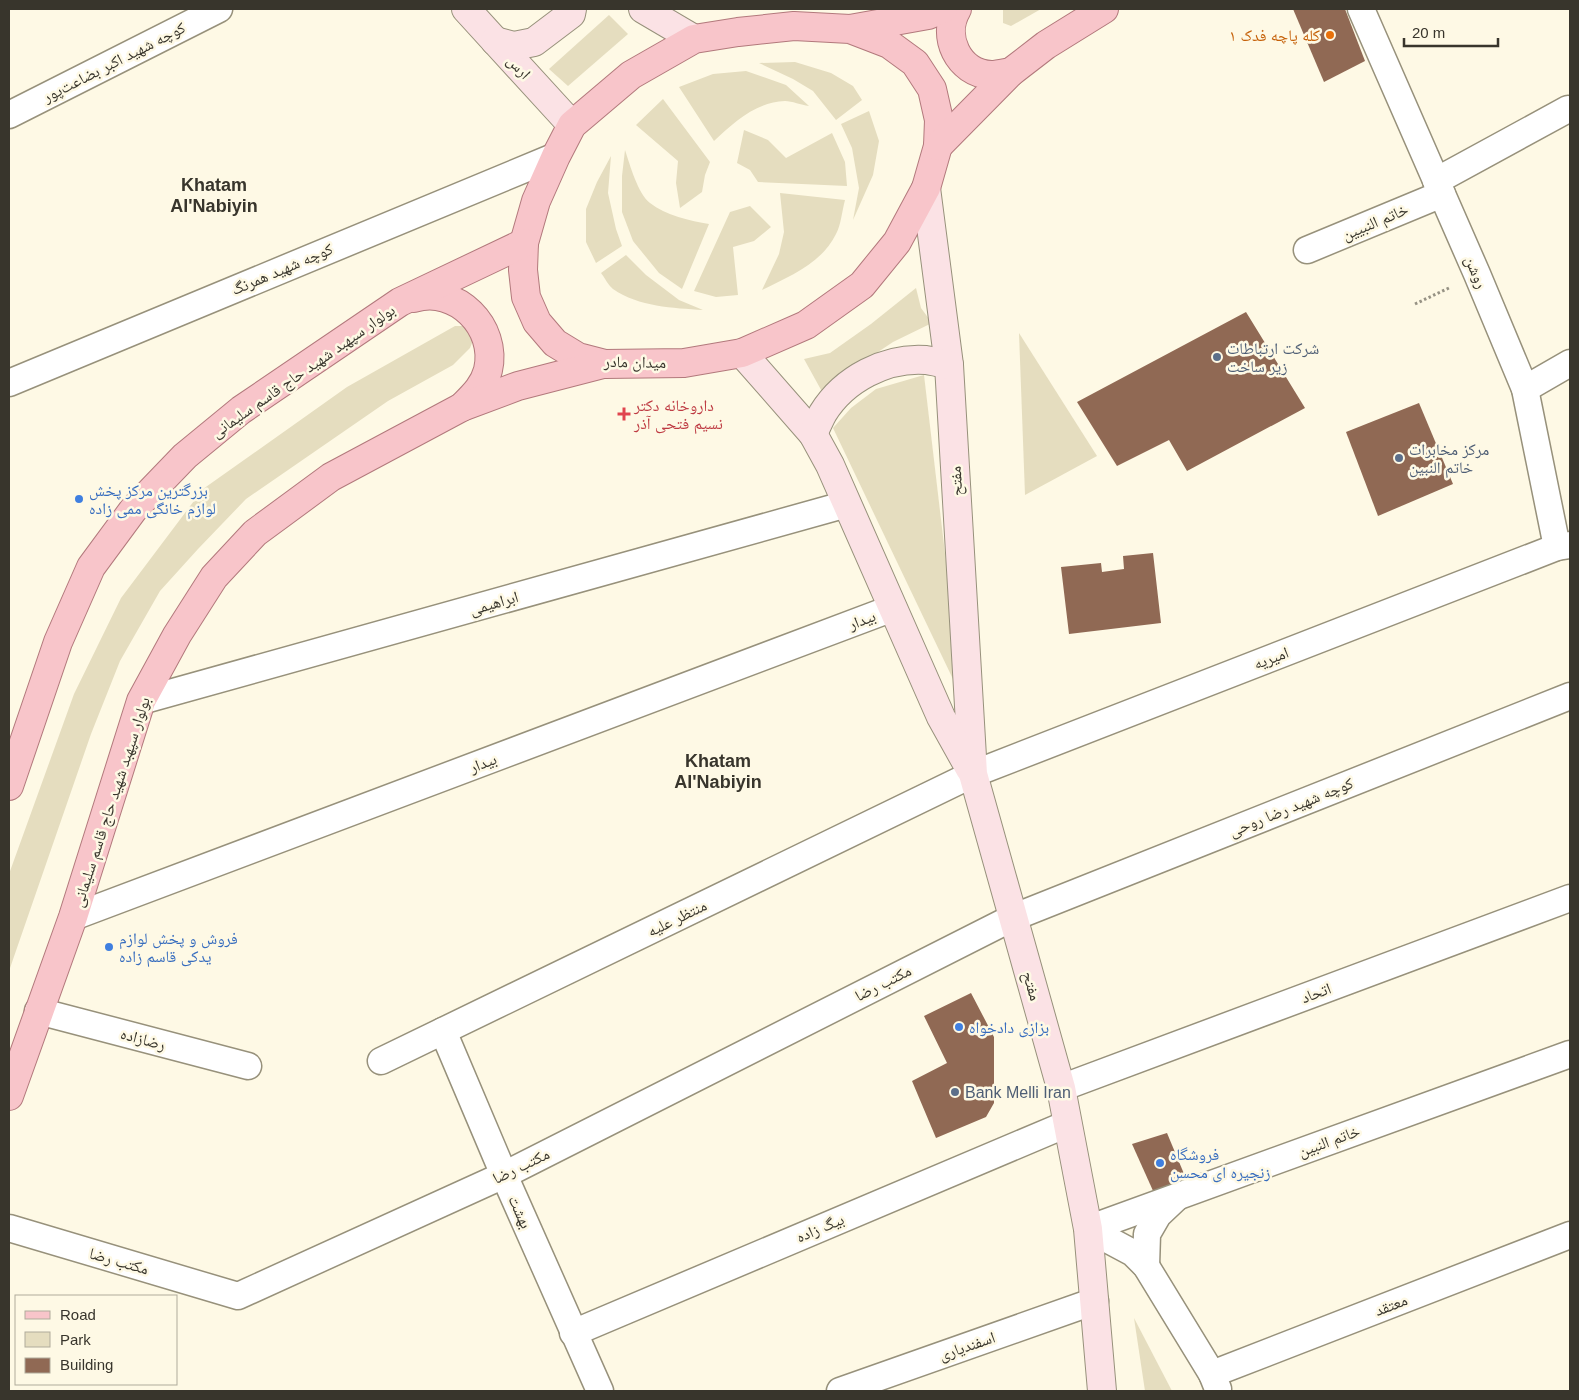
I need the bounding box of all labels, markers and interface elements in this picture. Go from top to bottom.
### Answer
scale bar [1404,15,1498,47]
street label: کوچه شهید اکبر بضاعت‌پور [39,18,189,107]
text: 20 m [1412,24,1445,41]
place label: کله پاچه فدک ۱ [1229,27,1320,45]
marker: کله پاچه فدک ۱ [1324,29,1336,41]
street label: ارس [502,52,534,84]
district label: Khatam Al'Nabiyin [170,175,258,216]
street label: خاتم النبیین [1339,200,1411,245]
street label: کوچه شهید همرنگ [229,240,336,299]
street label: روشن [1460,253,1490,292]
street label: بولوار سپهبد شهید حاج قاسم سلیمانی [208,301,399,443]
place label: شرکت ارتباطات زیر ساخت [1227,340,1319,376]
marker: شرکت ارتباطات زیر ساخت [1211,351,1223,363]
street label: میدان مادر [603,353,666,373]
place label: داروخانه دکتر نسیم فتحی آذر [633,397,723,434]
marker: داروخانه دکتر نسیم فتحی آذر [618,408,630,420]
place label: مرکز مخابرات خاتم النبین [1409,441,1489,478]
marker: مرکز مخابرات خاتم النبین [1393,452,1405,464]
street label: مفتح [947,466,967,496]
place label: بزرگترین مرکز پخش لوازم خانگی ممی زاده [89,482,216,519]
marker: بزرگترین مرکز پخش لوازم خانگی ممی زاده [73,493,85,505]
street label: ابراهیمی [468,588,521,620]
street label: بیدار [845,607,878,634]
street label: امیریه [1251,644,1291,673]
street label: بولوار سپهبد شهید حاج قاسم سلیمانی [69,695,155,910]
street label: بیدار [466,750,499,777]
district label: Khatam Al'Nabiyin [674,751,762,792]
street label: کوچه شهید رضا روحی [1226,774,1357,842]
street label: منتظر علیه [645,896,710,941]
place label: فروش و پخش لوازم یدکی قاسم زاده [119,930,238,967]
marker: فروش و پخش لوازم یدکی قاسم زاده [103,941,115,953]
street label: مکتب رضا [852,962,914,1005]
street label: مفتح [1018,969,1044,1003]
street label: اتحاد [1299,980,1333,1006]
place label: بزازی دادخواه [969,1019,1049,1038]
marker: بزازی دادخواه [953,1021,965,1033]
street label: رضازاده [118,1025,167,1054]
place label: Bank Melli Iran [965,1084,1071,1101]
marker: Bank Melli Iran [949,1086,961,1098]
street label: خاتم النبین [1296,1122,1363,1162]
street label: مکتب رضا [490,1145,552,1188]
place label: فروشگاه زنجیره ای محسن [1170,1146,1271,1183]
marker: فروشگاه زنجیره ای محسن [1154,1157,1166,1169]
street label: بهشت [504,1193,535,1231]
street label: بیگ زاده [794,1210,847,1247]
street label: مکتب رضا [87,1244,151,1279]
street label: معتقد [1372,1291,1410,1319]
legend [15,1295,178,1385]
text: Road [60,1306,96,1323]
street label: اسفندیاری [937,1328,998,1365]
text: Park [60,1331,91,1348]
text: Building [60,1356,113,1373]

